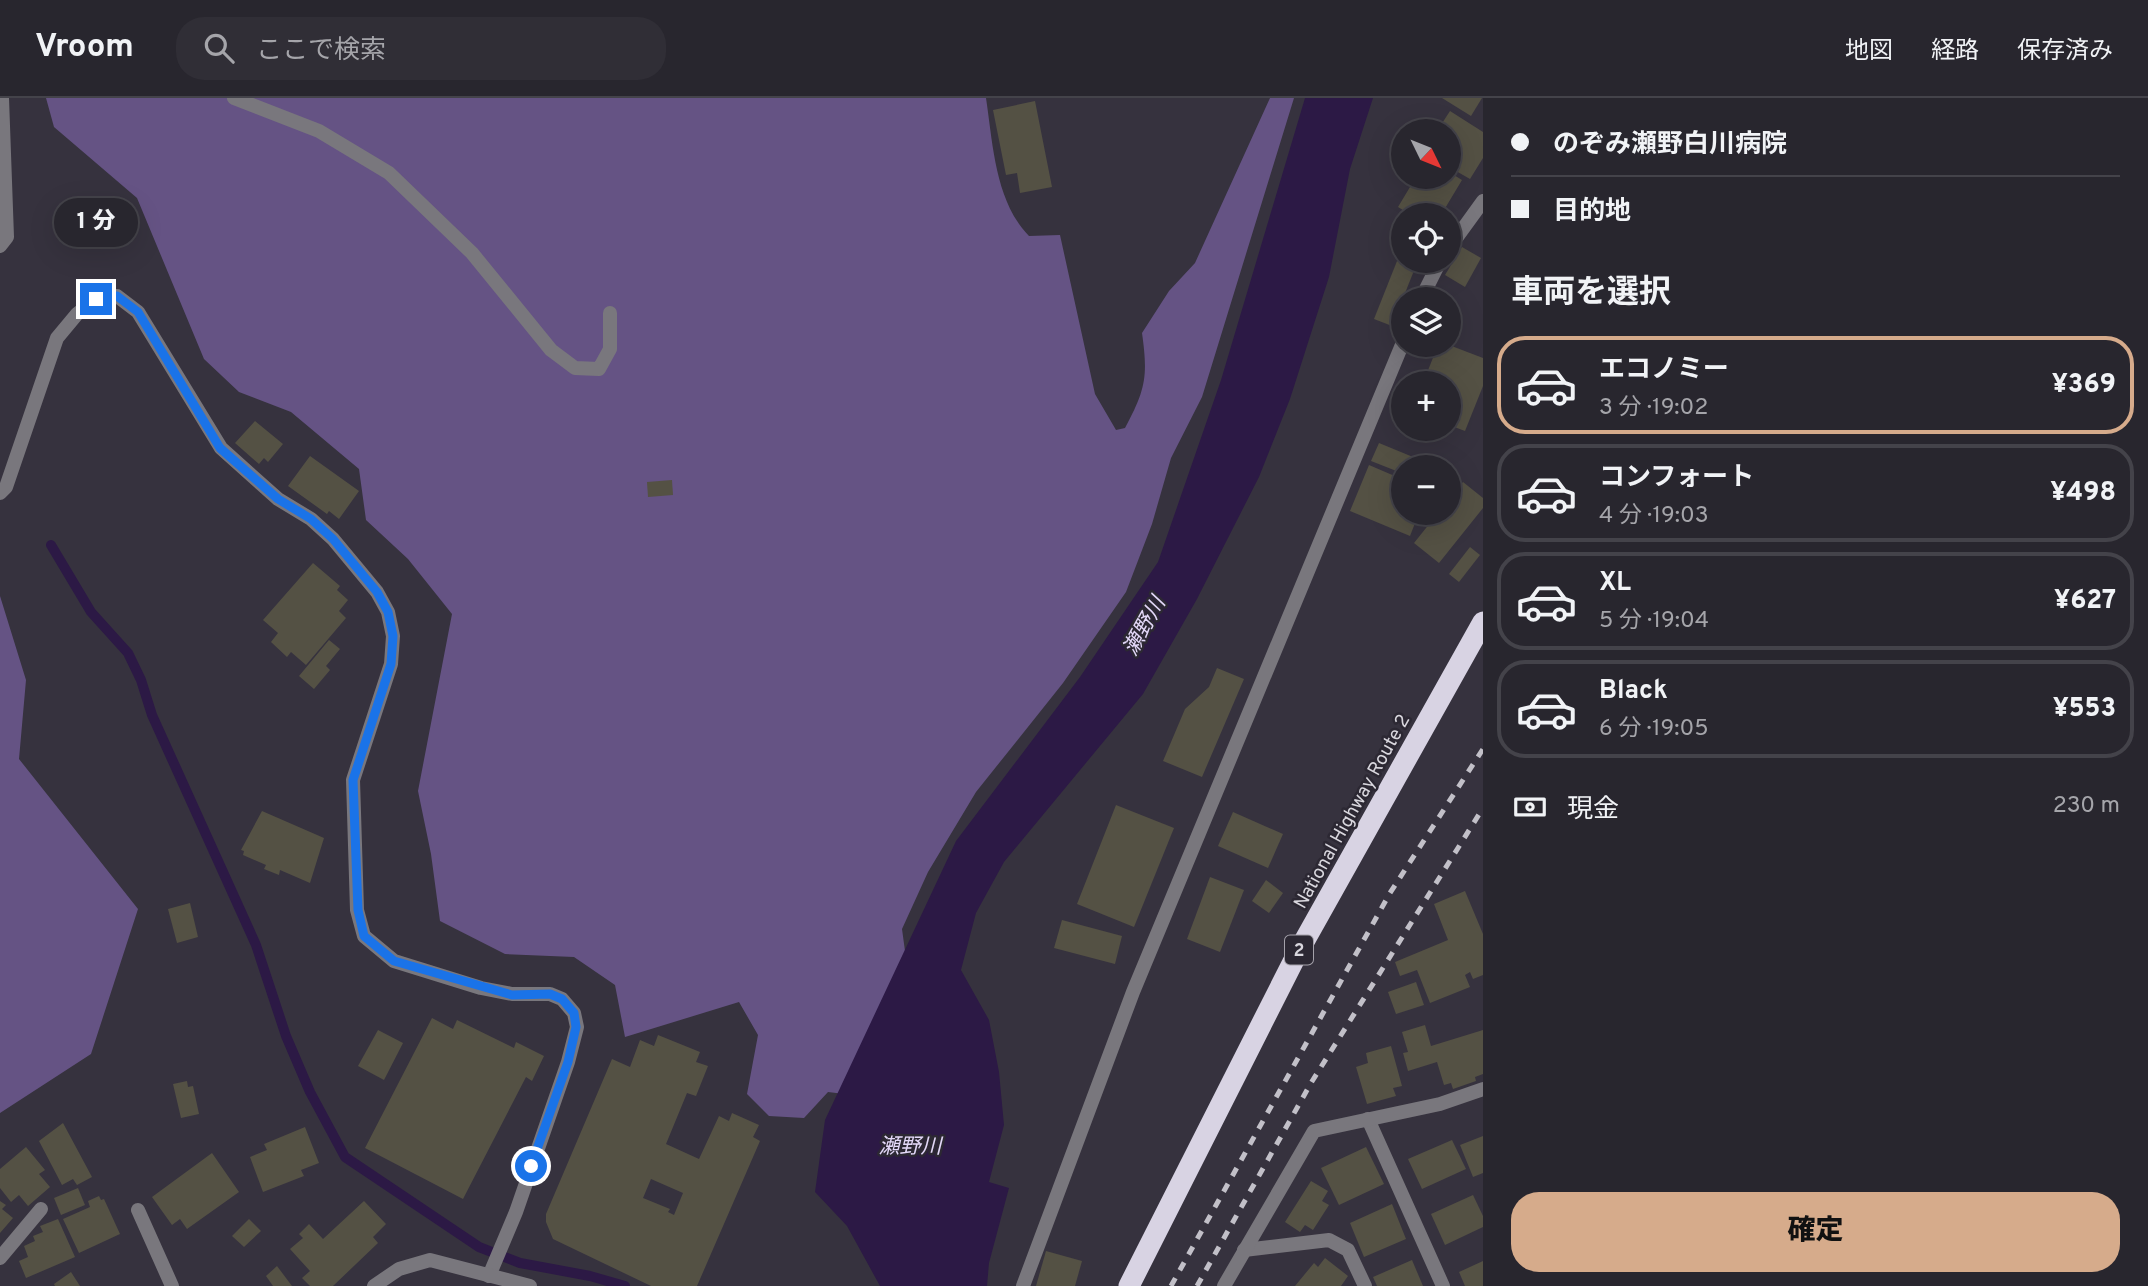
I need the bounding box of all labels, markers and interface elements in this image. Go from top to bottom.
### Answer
search box [176,17,666,80]
text: Vroom [35,27,134,69]
icon: search [200,29,238,67]
text: ここで検索 [256,35,386,68]
text: 地図 [1845,37,1893,67]
text: 経路 [1931,37,1979,67]
text: 保存済み [2017,37,2113,67]
north arrow [1391,119,1461,189]
map controls [1391,119,1461,525]
text: のぞみ瀬野白川病院 [1553,129,1787,162]
text: 目的地 [1553,196,1631,229]
callout: 1 分 [54,198,138,246]
button: locate [1391,203,1461,273]
text: 1 分 [77,208,115,237]
text: 車両を選択 [1511,274,1671,314]
route end [80,283,112,315]
button: layers [1391,287,1461,357]
icon: car [1515,354,1578,417]
text: エコノミー [1599,354,1729,387]
text: ¥369 [2052,369,2116,402]
button: + [1391,371,1461,441]
text: 3 分 · 19:02 [1599,394,1708,423]
button: − [1391,455,1461,525]
icon: car [1515,462,1578,525]
text: コンフォート [1599,462,1754,495]
text: ¥498 [2050,477,2116,510]
text: 4 分 · 19:03 [1599,502,1709,531]
text: XL [1599,567,1631,600]
icon: car [1515,570,1578,633]
text: ¥627 [2054,585,2116,618]
water label: 瀬野川 [1118,591,1173,661]
text: 5 分 · 19:04 [1599,607,1709,636]
text: Black [1599,675,1668,708]
icon: car [1515,678,1578,741]
text: ¥553 [2053,693,2116,726]
street label: National Highway Route 2 [1289,710,1416,914]
text: 6 分 · 19:05 [1599,715,1708,744]
icon: cash [1511,788,1549,826]
text: 230 m [2053,792,2120,821]
text: 現金 [1567,794,1619,827]
road number: 2 [1285,936,1313,964]
water label: 瀬野川 [879,1134,943,1161]
route start [515,1150,547,1182]
button: 確定 [1511,1192,2120,1272]

